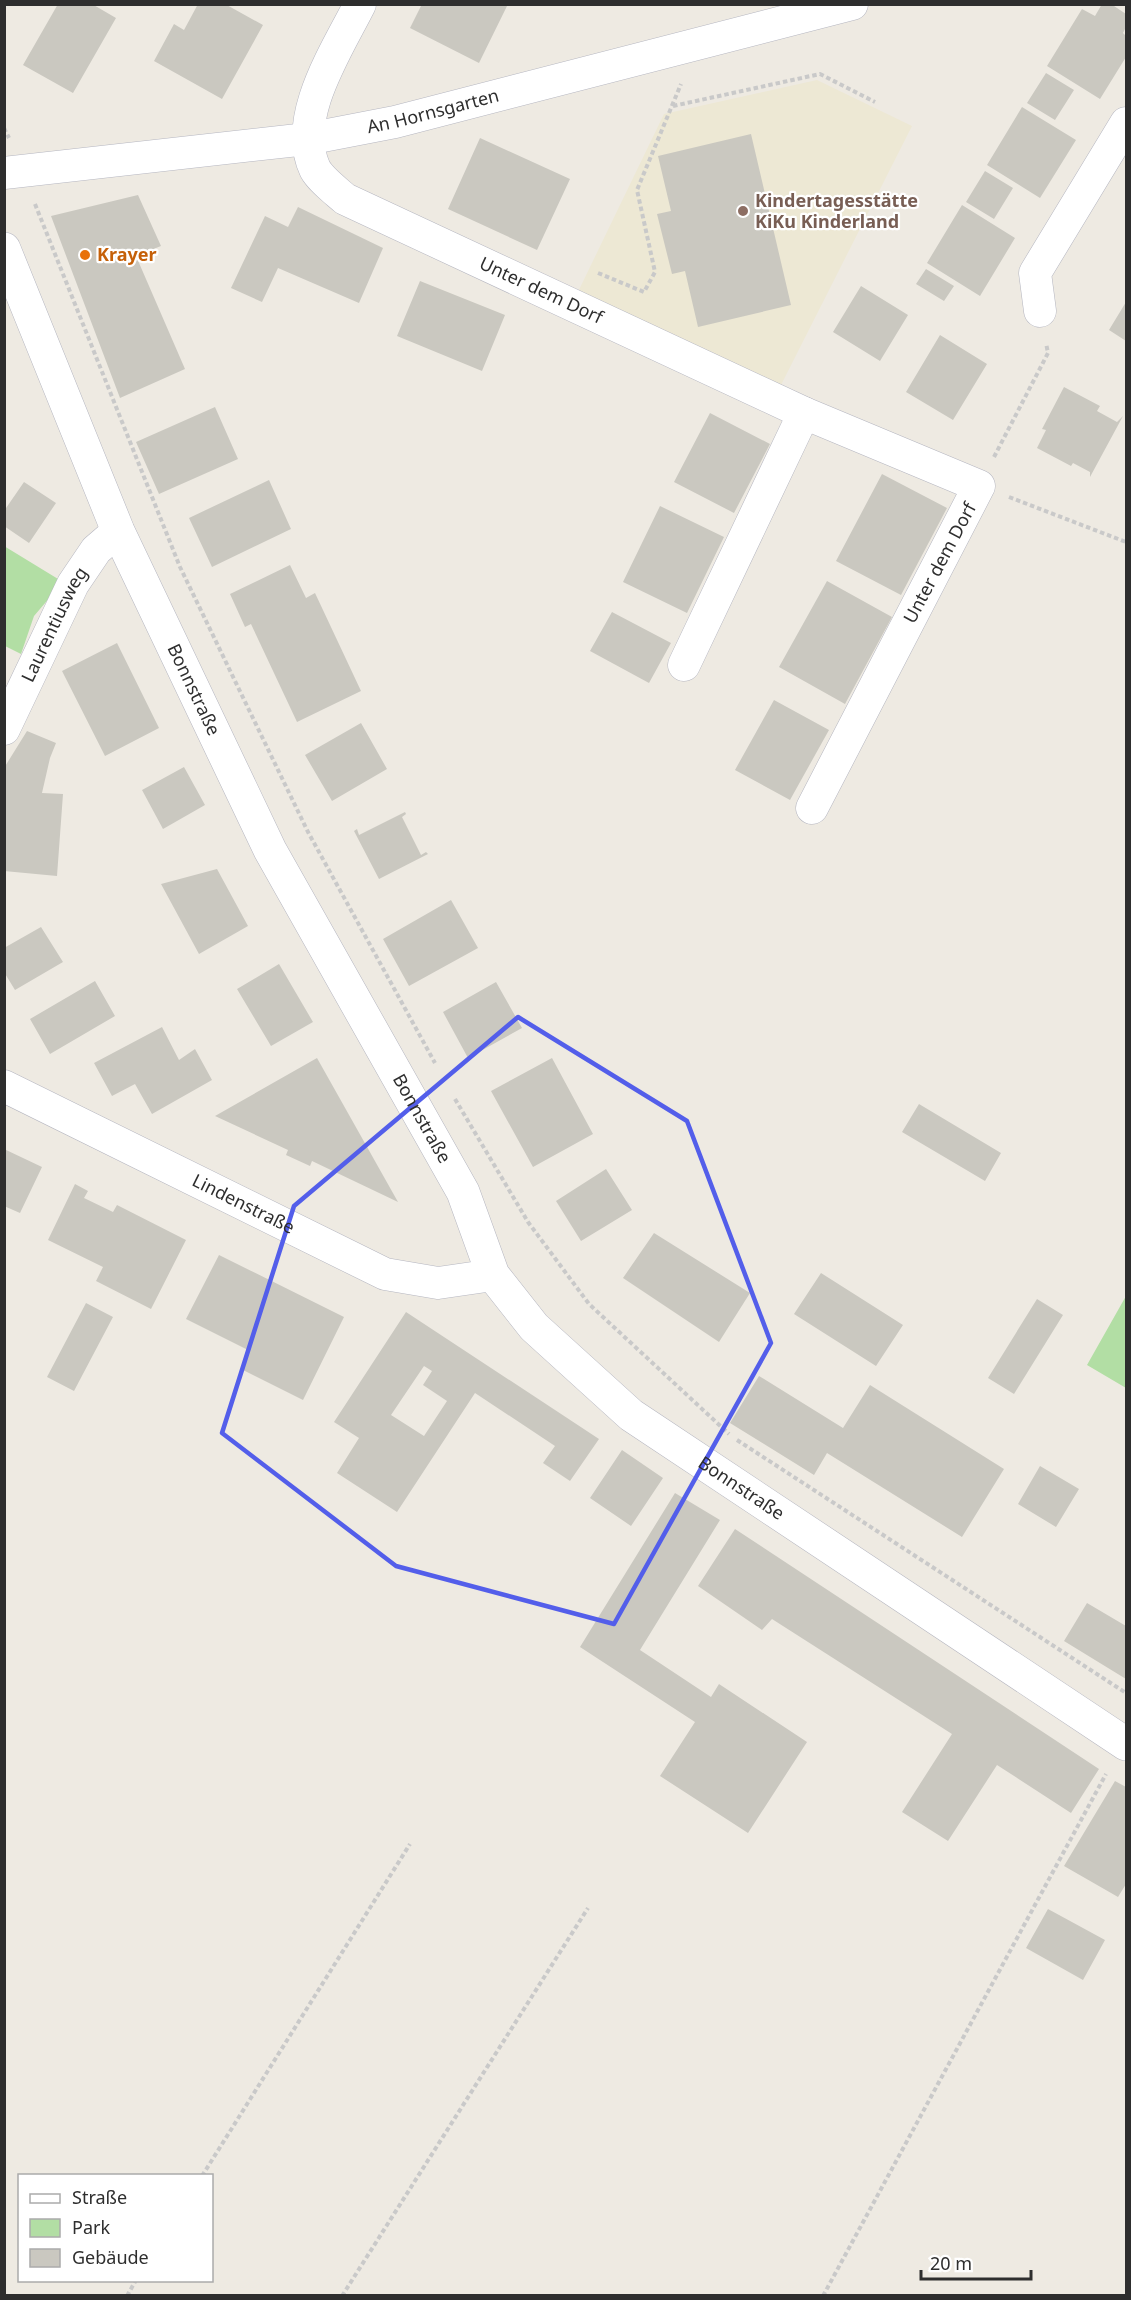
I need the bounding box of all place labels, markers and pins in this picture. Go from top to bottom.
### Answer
place label: Kindertagesstätte KiKu Kinderland [755,188,918,233]
marker: Kindertagesstätte KiKu Kinderland [736,204,750,218]
place label: Krayer [97,242,157,266]
marker: Krayer [78,248,92,262]

